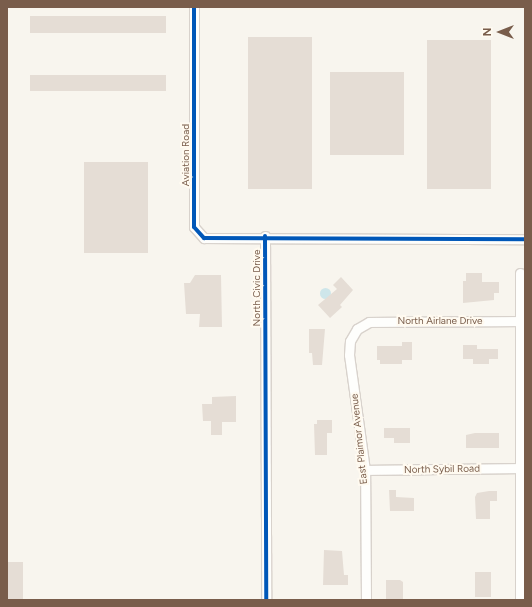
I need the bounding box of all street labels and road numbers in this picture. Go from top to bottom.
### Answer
street label: Aviation Road [180,124,192,186]
street label: North Civic Drive [251,250,263,326]
street label: North Airlane Drive [397,315,483,327]
street label: East Plaimor Avenue [348,393,370,485]
street label: North Sybil Road [404,462,480,476]

